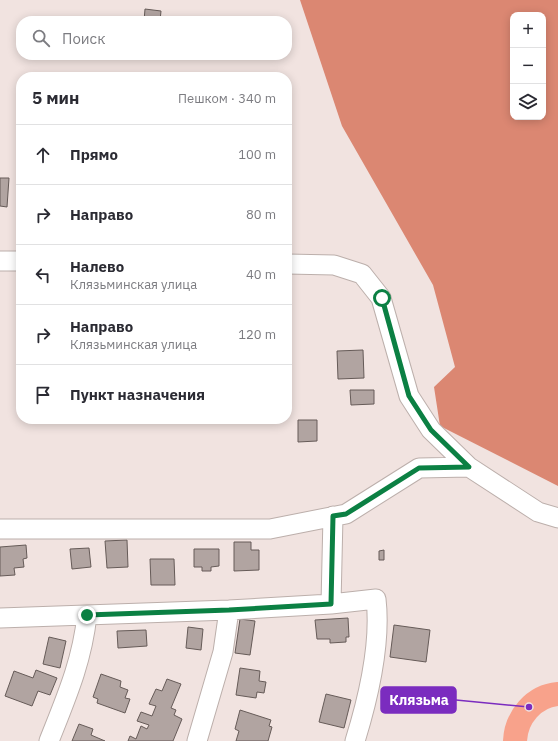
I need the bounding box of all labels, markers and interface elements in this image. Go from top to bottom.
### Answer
map controls [510,12,546,120]
button: + [510,12,546,48]
search box [16,16,292,60]
icon: search [30,27,52,49]
text: Поиск [62,29,105,48]
button: − [510,48,546,84]
button: layers [510,84,546,120]
text: 5 мин [32,87,79,109]
text: Пешком · 340 m [178,90,276,107]
icon: ahead [32,144,54,166]
text: Прямо [70,145,118,164]
text: 100 m [238,146,276,163]
icon: right [32,204,54,226]
text: Направо [70,205,133,224]
text: 80 m [246,206,276,223]
text: Налево [70,257,124,276]
icon: left [32,264,54,286]
text: 40 m [246,266,276,283]
text: Клязьминская улица [70,276,197,293]
route start [373,289,391,307]
text: Направо [70,317,133,336]
icon: right [32,324,54,346]
text: 120 m [238,326,276,343]
text: Клязьминская улица [70,336,197,353]
icon: arrive [32,384,54,406]
text: Пункт назначения [70,385,205,404]
route end [78,606,96,624]
callout: Клязьма [381,687,456,713]
text: Клязьма [389,691,449,709]

